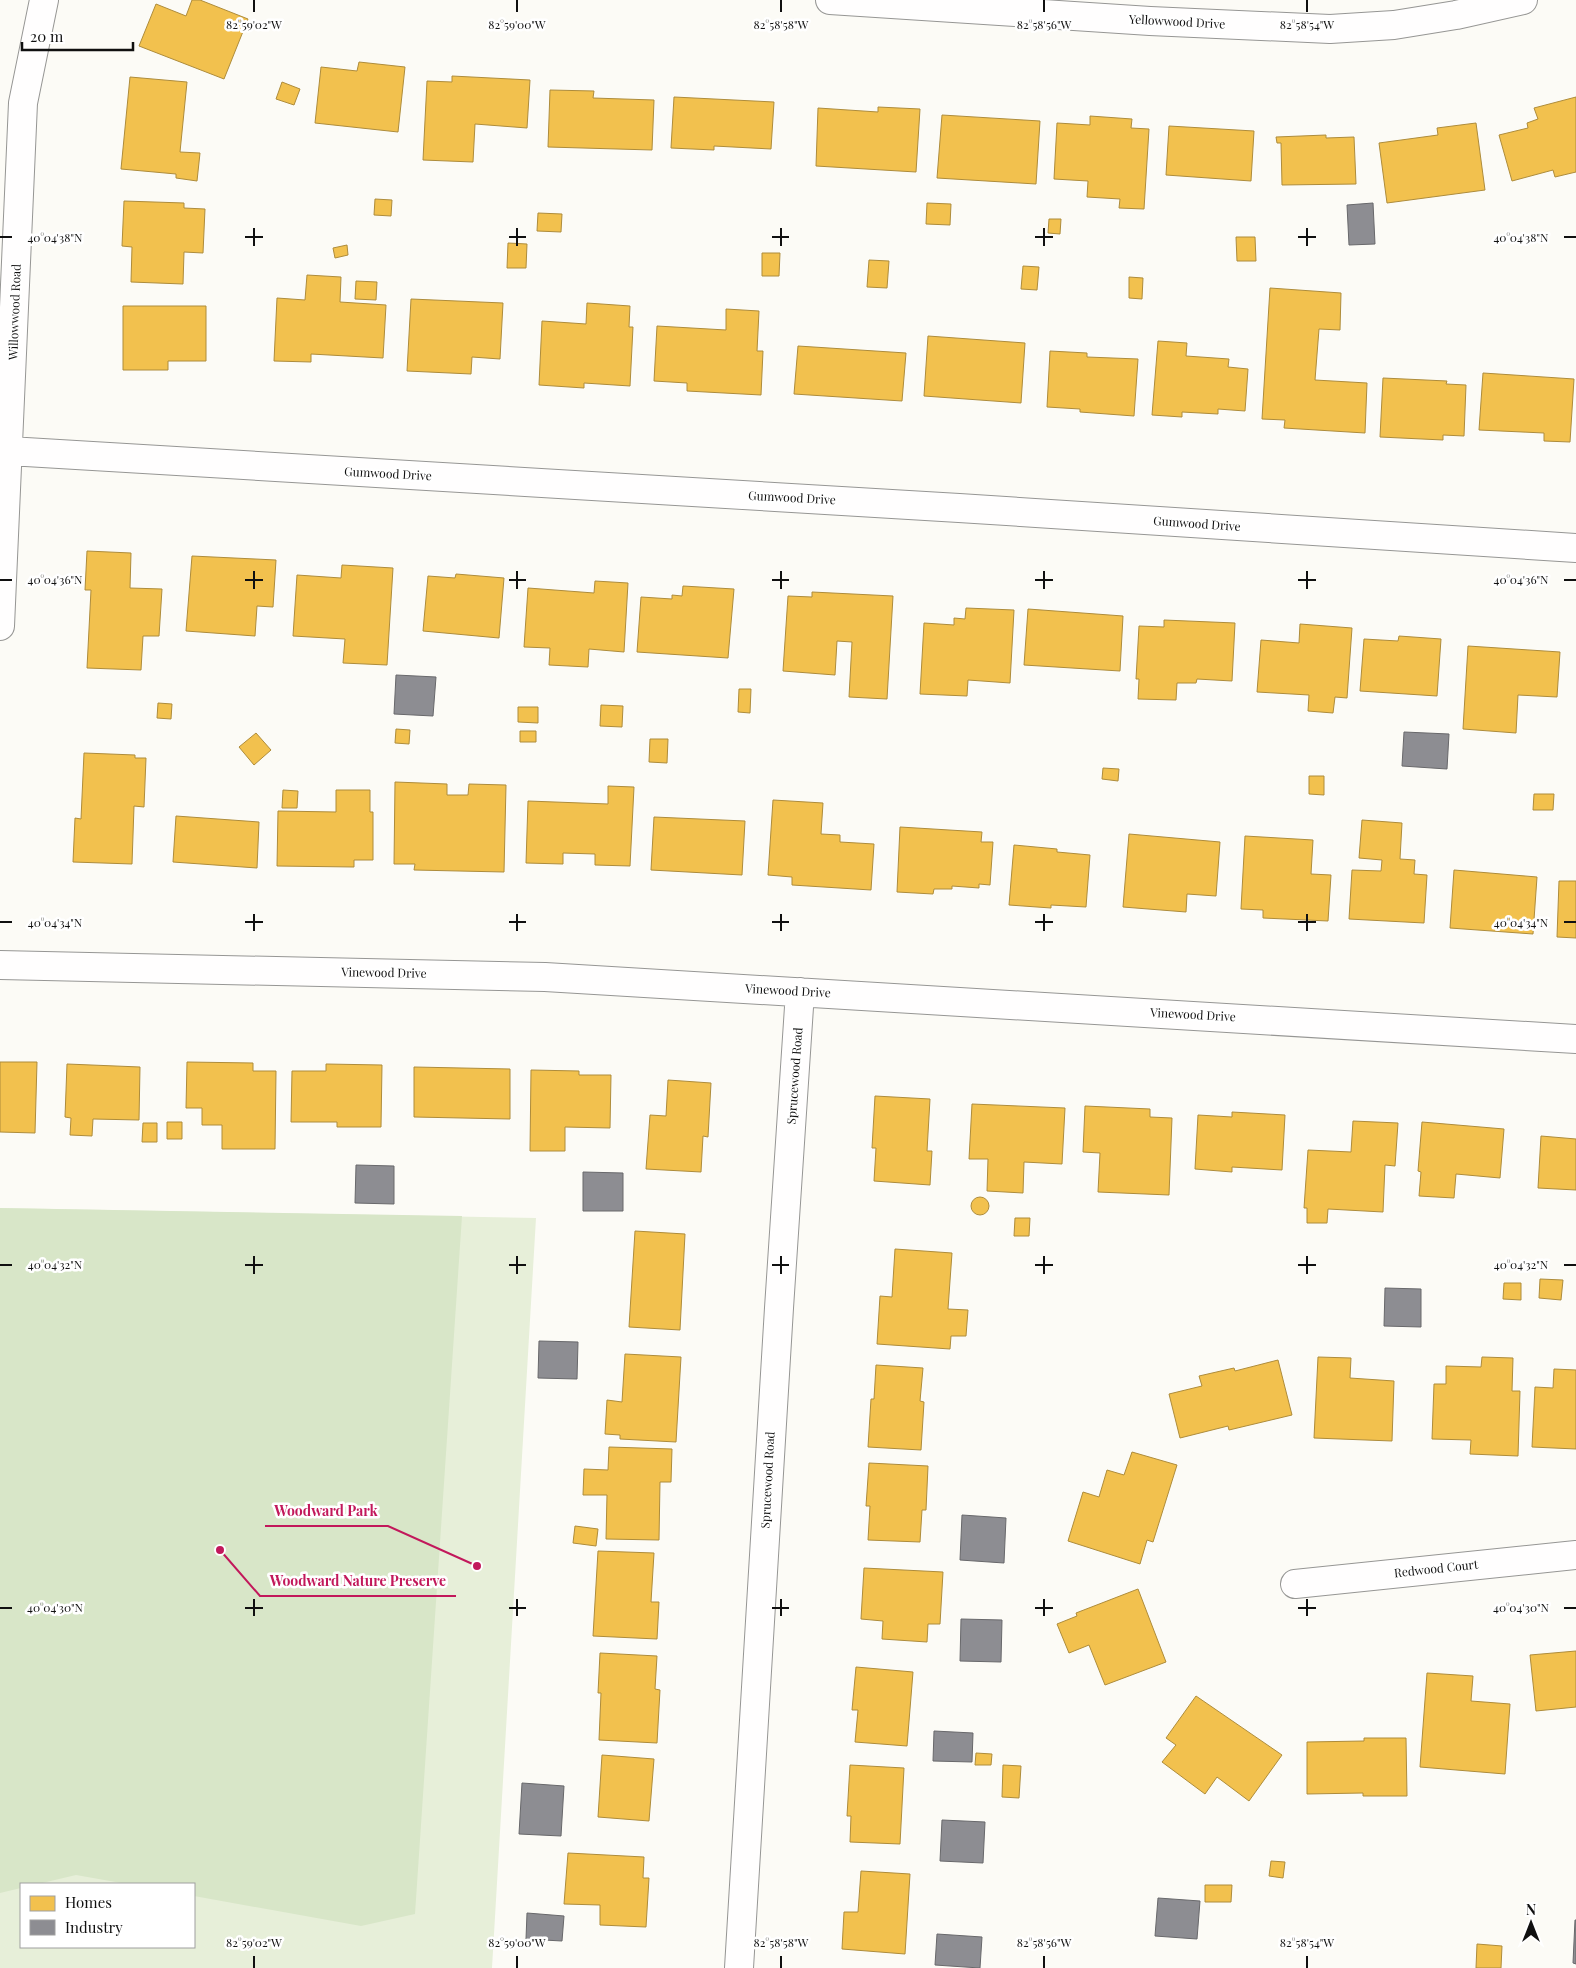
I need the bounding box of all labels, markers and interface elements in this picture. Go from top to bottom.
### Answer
street label: Yellowwood Drive [1127,10,1226,32]
text: 82°59'02"W [226,16,282,32]
text: 82°59'00"W [488,16,546,32]
text: 82°58'58"W [754,16,809,32]
text: 82°58'56"W [1017,16,1071,32]
text: 82°58'54"W [1280,16,1334,32]
scale bar [22,20,134,52]
text: 20 m [30,26,64,46]
text: 40°04'38"N [27,229,83,245]
text: 40°04'38"N [1493,229,1549,245]
street label: Willowwood Road [4,264,24,361]
street label: Gumwood Drive [344,463,432,483]
street label: Gumwood Drive [748,487,836,507]
street label: Gumwood Drive [1153,512,1241,534]
text: 40°04'36"N [28,571,83,587]
text: 40°04'36"N [1494,571,1549,587]
text: 40°04'34"N [28,914,83,930]
text: 40°04'34"N [1494,914,1549,930]
street label: Vinewood Drive [340,963,427,981]
street label: Vinewood Drive [744,980,831,1000]
street label: Vinewood Drive [1149,1004,1236,1024]
street label: Sprucewood Road [783,1027,805,1125]
text: 40°04'32"N [28,1256,83,1272]
text: 40°04'32"N [1494,1256,1549,1272]
street label: Sprucewood Road [756,1431,778,1529]
callout: Woodward Park [265,1497,388,1526]
text: Woodward Park [273,1501,378,1520]
street label: Redwood Court [1393,1556,1479,1580]
callout: Woodward Nature Preserve [260,1567,456,1596]
text: Woodward Nature Preserve [269,1571,446,1590]
text: 40°04'30"N [27,1599,83,1615]
text: 40°04'30"N [1493,1599,1549,1615]
legend [20,1883,195,1948]
text: Homes [65,1892,112,1912]
north arrow [1506,1898,1556,1948]
text: N [1526,1900,1536,1919]
text: Industry [65,1917,123,1937]
text: 82°59'02"W [226,1934,282,1950]
text: 82°59'00"W [488,1934,546,1950]
text: 82°58'58"W [754,1934,809,1950]
text: 82°58'56"W [1017,1934,1071,1950]
text: 82°58'54"W [1280,1934,1334,1950]

